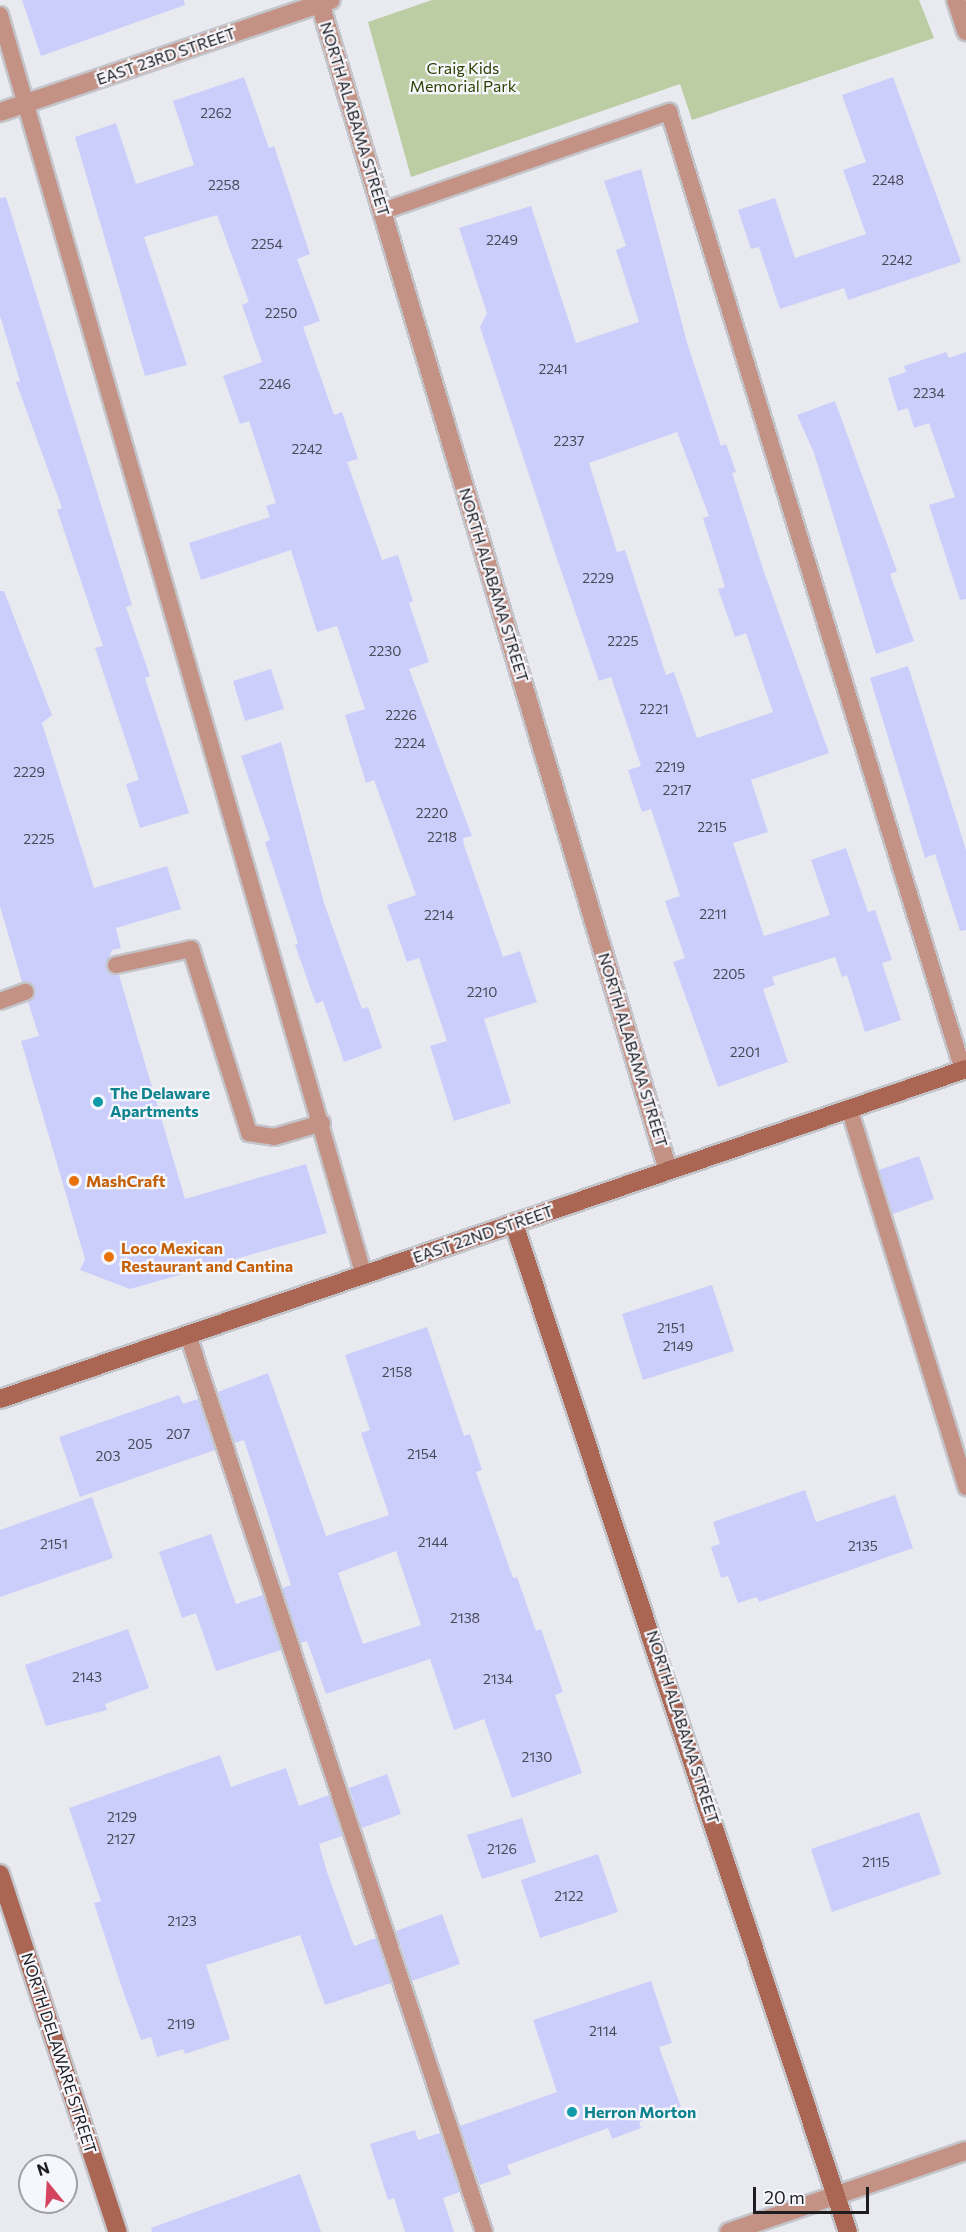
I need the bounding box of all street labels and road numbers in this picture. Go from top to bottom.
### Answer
street label: NORTH ALABAMA STREET [316,19,394,219]
street label: EAST 23RD STREET [94,23,238,89]
street label: NORTH ALABAMA STREET [455,485,533,685]
street label: NORTH ALABAMA STREET [594,950,672,1150]
street label: EAST 22ND STREET [410,1201,556,1267]
street label: NORTH ALABAMA STREET [643,1628,723,1826]
street label: NORTH DELAWARE STREET [17,1950,101,2156]

